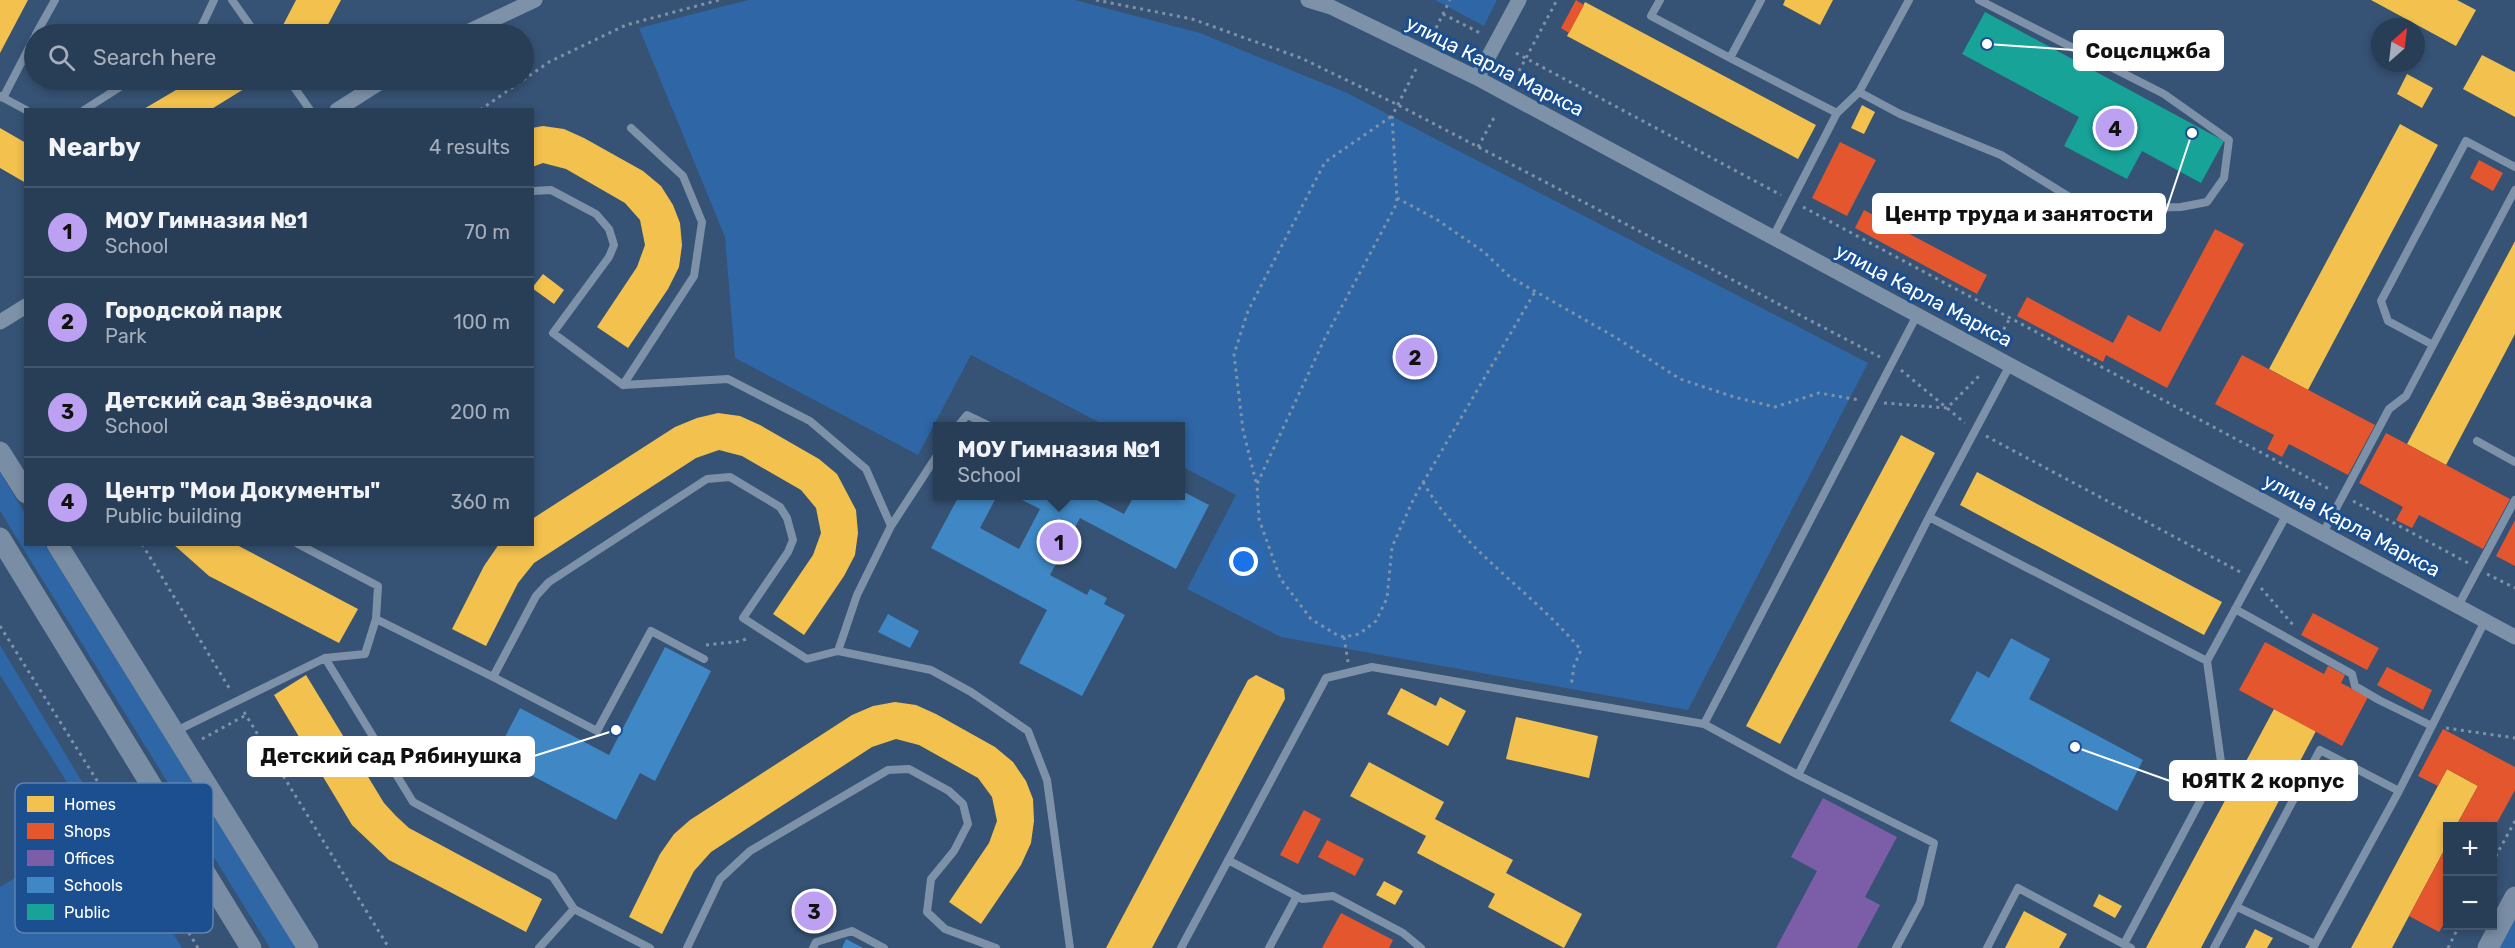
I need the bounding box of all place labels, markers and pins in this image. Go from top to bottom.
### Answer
callout: Соцслцжба [2074,31,2223,70]
pin: 4 [2096,106,2134,150]
callout: Центр труда и занятости [1873,194,2165,233]
pin: 2 [1396,334,1434,380]
pin: 1 [1040,520,1078,564]
callout: Детский сад Рябинушка [248,737,534,776]
callout: ЮЯТК 2 корпус [2170,761,2357,800]
pin: 3 [794,888,834,934]

